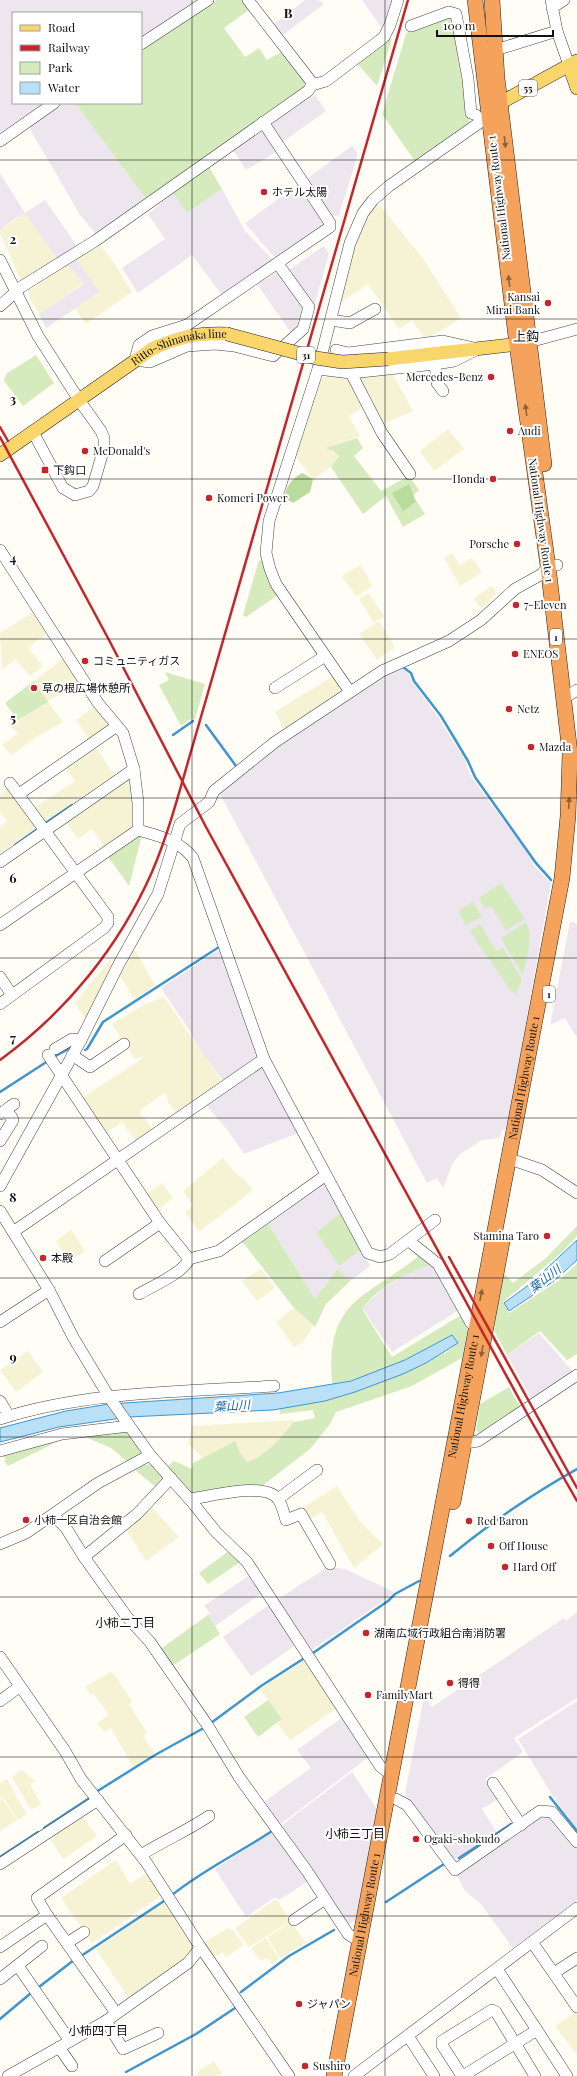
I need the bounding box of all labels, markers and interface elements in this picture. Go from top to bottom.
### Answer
text: B [284,4,293,21]
legend [12,12,142,104]
scale bar [437,12,553,38]
text: 100 m [443,17,476,33]
text: Road [48,19,75,35]
text: Railway [48,39,90,55]
text: Park [48,59,73,75]
text: Water [47,79,81,95]
road number: 55 [519,80,537,96]
street label: National Highway Route 1 [483,135,514,261]
one-way arrow [502,136,508,148]
place label: ホテル太陽 [272,184,327,199]
marker: ホテル太陽 [259,187,269,197]
text: 2 [10,230,17,247]
one-way arrow [506,275,512,287]
place label: Kansai Mirai Bank [486,289,540,317]
marker: Kansai Mirai Bank [543,298,553,308]
street label: Ritto-Shinanaka line [128,326,228,368]
district label: 上鈎 [513,327,539,344]
road number: 31 [297,347,315,363]
place label: Mercedes-Benz [406,369,483,384]
marker: Mercedes-Benz [486,372,496,382]
text: 3 [10,390,16,407]
one-way arrow [523,404,529,416]
place label: Audi [517,423,541,438]
marker: Audi [505,426,515,436]
place label: McDonald's [93,443,150,458]
marker: McDonald's [80,446,90,456]
street label: National Highway Route 1 [525,457,558,583]
place label: 下鈎口 [53,462,86,477]
marker: 下鈎口 [40,465,50,475]
place label: Honda [452,471,486,486]
marker: Honda [488,474,498,484]
place label: Komeri Power [217,490,288,505]
marker: Komeri Power [204,493,214,503]
place label: Porsche [469,536,509,551]
marker: Porsche [512,539,522,549]
text: 4 [10,549,17,566]
place label: 7-Eleven [524,597,567,612]
marker: 7-Eleven [511,600,521,610]
road number: 1 [550,629,562,645]
place label: ENEOS [523,646,558,661]
marker: ENEOS [510,649,520,659]
place label: コミュニティガス [93,653,180,668]
marker: コミュニティガス [80,656,90,666]
place label: 草の根広場休憩所 [42,680,131,695]
marker: 草の根広場休憩所 [29,683,39,693]
place label: Netz [517,701,539,716]
marker: Netz [504,704,514,714]
text: 5 [10,709,16,726]
place label: Mazda [539,739,572,754]
marker: Mazda [526,742,536,752]
one-way arrow [566,796,572,809]
text: 6 [9,869,17,886]
road number: 1 [543,986,555,1002]
street label: National Highway Route 1 [504,1015,543,1141]
text: 7 [10,1029,16,1046]
text: 8 [9,1188,17,1205]
place label: Stamina Taro [473,1228,539,1243]
marker: Stamina Taro [542,1231,552,1241]
place label: 本殿 [51,1250,73,1265]
marker: 本殿 [38,1253,48,1263]
water label: 葉山川 [525,1260,565,1296]
one-way arrow [479,1289,485,1301]
street label: National Highway Route 1 [444,1333,482,1459]
one-way arrow [478,1344,484,1357]
text: 9 [9,1348,17,1365]
water label: 葉山川 [213,1396,252,1414]
place label: 小柿一区自治会館 [34,1512,122,1527]
place label: Red Baron [477,1513,529,1528]
marker: 小柿一区自治会館 [21,1515,31,1525]
marker: Red Baron [464,1516,474,1526]
place label: Off House [499,1538,548,1553]
marker: Off House [486,1541,496,1551]
place label: Hard Off [513,1559,557,1574]
marker: Hard Off [500,1562,510,1572]
district label: 小柿二丁目 [95,1614,155,1630]
place label: 湖南広域行政組合南消防署 [374,1625,506,1640]
marker: 湖南広域行政組合南消防署 [361,1628,371,1638]
place label: 得得 [458,1675,480,1690]
marker: 得得 [445,1678,455,1688]
place label: FamilyMart [376,1687,433,1702]
marker: FamilyMart [363,1690,373,1700]
district label: 小柿三丁目 [325,1825,385,1841]
place label: Ogaki-shokudo [424,1831,500,1846]
marker: Ogaki-shokudo [411,1834,421,1844]
street label: National Highway Route 1 [345,1852,383,1978]
place label: ジャパン [307,1996,351,2011]
marker: ジャパン [294,1999,304,2009]
district label: 小柿四丁目 [68,2022,128,2038]
place label: Sushiro [313,2058,351,2073]
marker: Sushiro [300,2061,310,2071]

